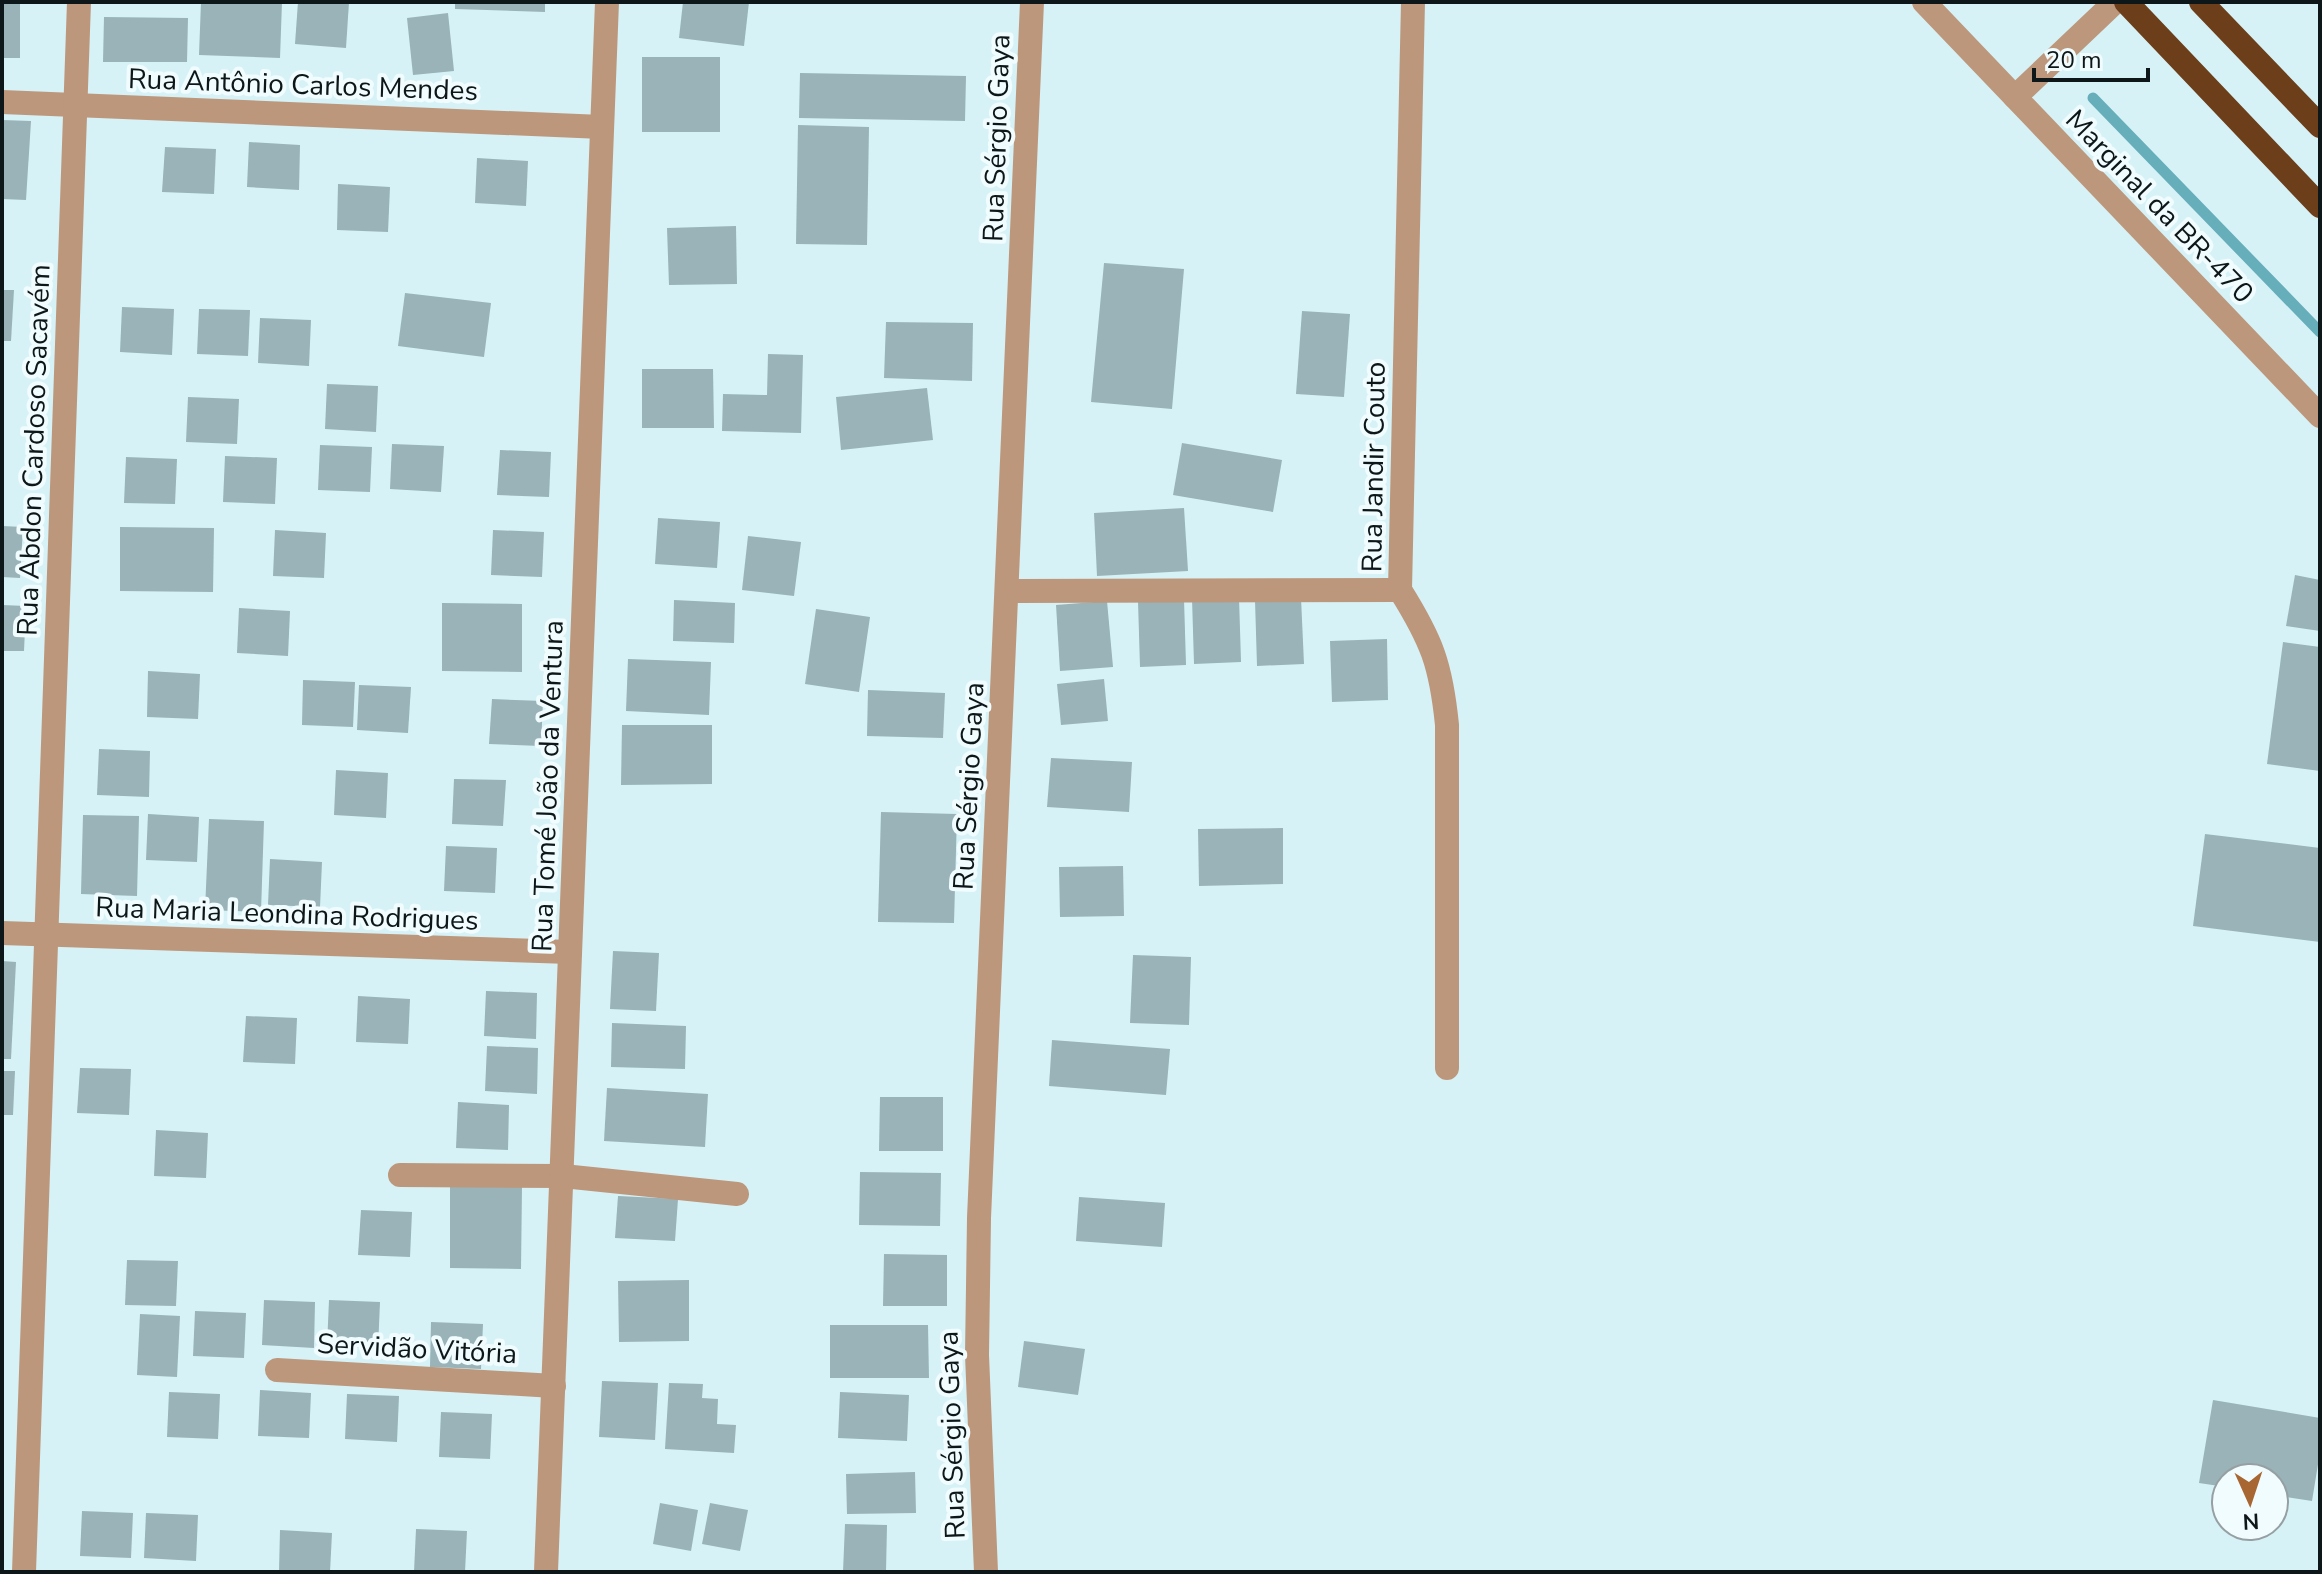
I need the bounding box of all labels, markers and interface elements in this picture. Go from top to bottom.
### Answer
scale bar [2034,32,2148,82]
street label: Rua Sérgio Gaya [974,33,1020,243]
text: 20 m [2046,44,2102,76]
street label: Rua Antônio Carlos Mendes [127,60,479,110]
street label: Marginal da BR-470 [2057,102,2262,312]
street label: Rua Abdon Cardoso Sacavém [9,263,59,637]
street label: Rua Jandir Couto [1353,361,1395,573]
street label: Rua Tomé João da Ventura [523,619,573,953]
street label: Rua Sérgio Gaya [945,681,993,891]
street label: Rua Maria Leondina Rodrigues [95,888,479,940]
street label: Servidão Vitória [316,1325,518,1373]
street label: Rua Sérgio Gaya [929,1330,975,1540]
north arrow [2210,1462,2290,1542]
text: N [2242,1506,2260,1536]

